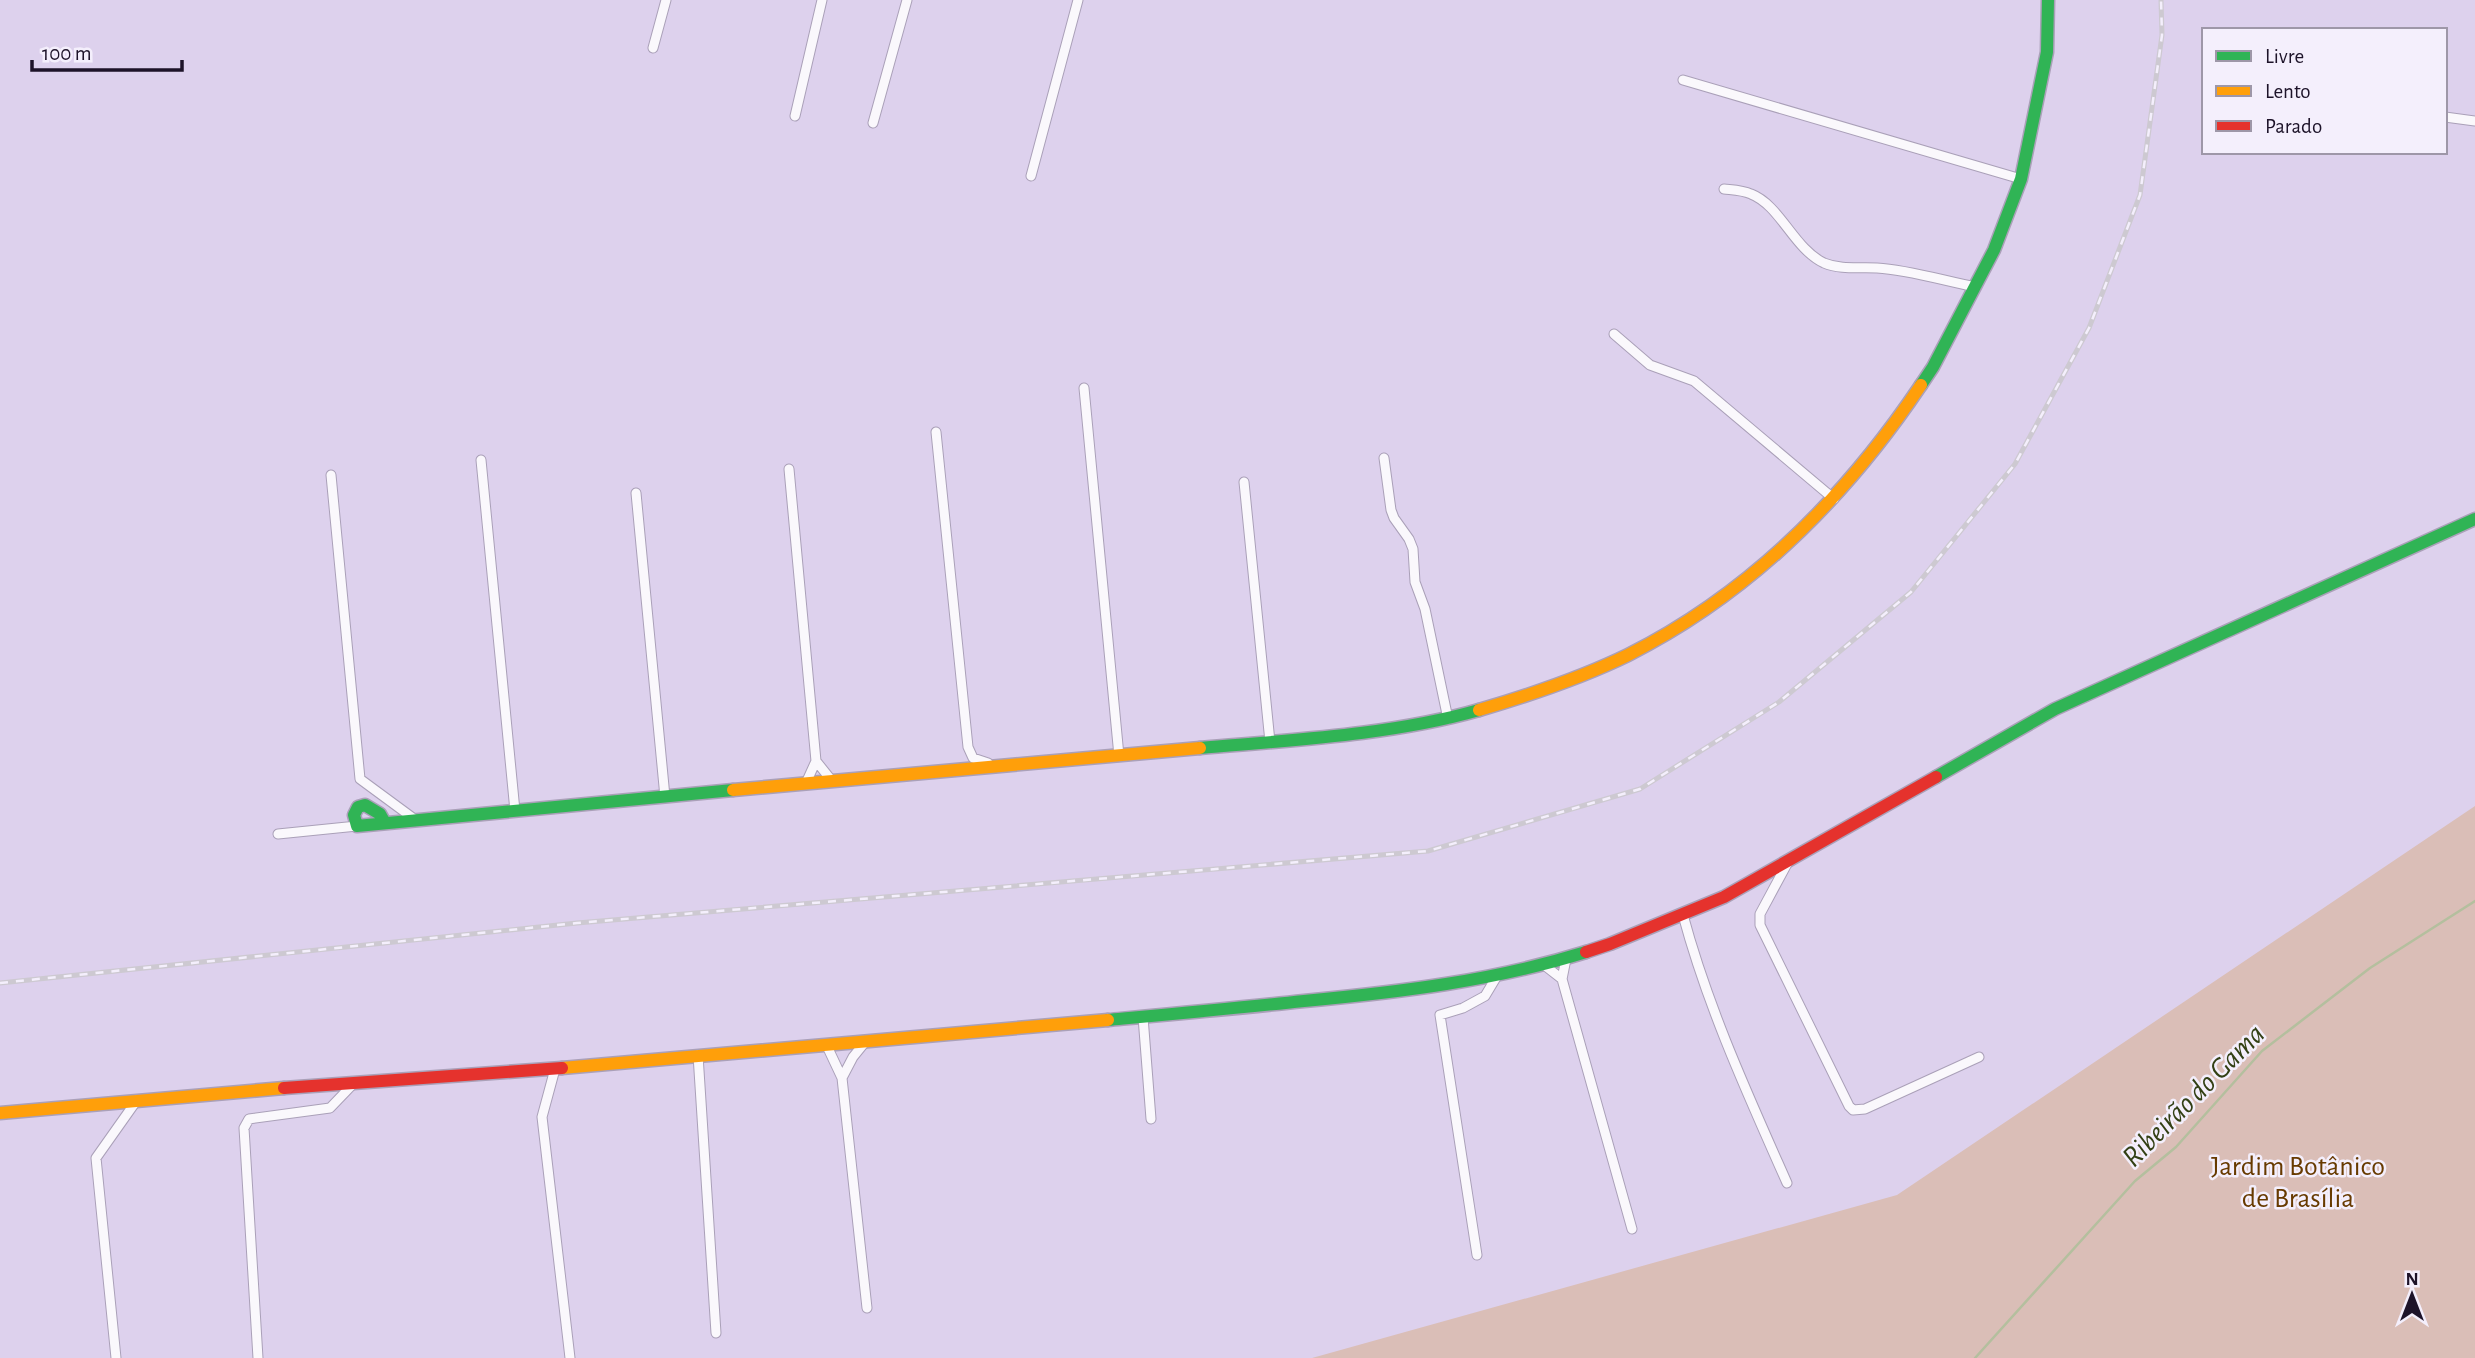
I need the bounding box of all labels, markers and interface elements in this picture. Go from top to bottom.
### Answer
scale bar [32,28,182,72]
legend [2202,28,2447,154]
text: 100 m [42,43,92,64]
text: Livre [2265,46,2304,67]
text: Lento [2265,81,2311,102]
text: Parado [2265,116,2322,137]
water label: Ribeirão do Gama [2117,1019,2271,1173]
park label: Jardim Botânico de Brasília [2211,1153,2385,1213]
north arrow [2377,1260,2447,1330]
text: N [2405,1270,2419,1289]

